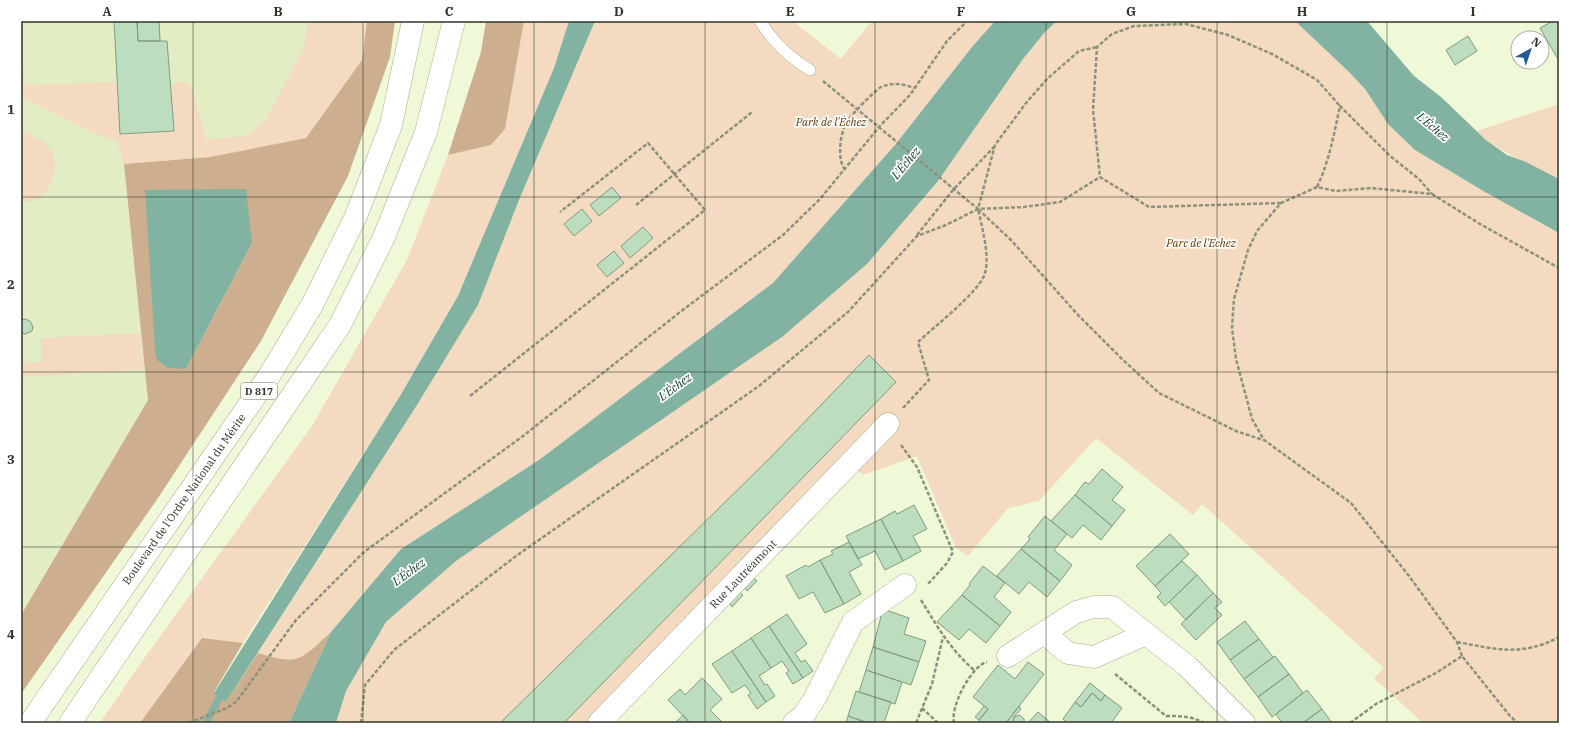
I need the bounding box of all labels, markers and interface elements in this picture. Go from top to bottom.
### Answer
text: A [102,3,112,20]
text: B [273,3,283,20]
text: C [445,3,454,20]
text: D [614,3,624,20]
text: E [786,3,794,20]
text: F [957,3,965,20]
text: G [1126,3,1136,20]
text: H [1297,3,1308,20]
text: I [1471,3,1476,20]
north arrow [1510,30,1550,70]
text: N [1529,34,1544,51]
text: 1 [7,101,15,118]
water label: L'Échez [1413,108,1453,145]
park label: Park de l'Échez [795,115,867,129]
water label: L'Échez [887,143,924,183]
park label: Parc de l'Echez [1165,236,1237,250]
text: 2 [7,276,15,293]
water label: L'Échez [654,369,695,404]
road number: D 817 [241,383,277,399]
street label: Boulevard de l'Ordre National du Mérite [119,411,249,587]
text: 3 [7,451,15,468]
street label: Rue Lautréamont [707,537,779,611]
water label: L'Échez [388,554,429,589]
text: 4 [7,626,15,643]

